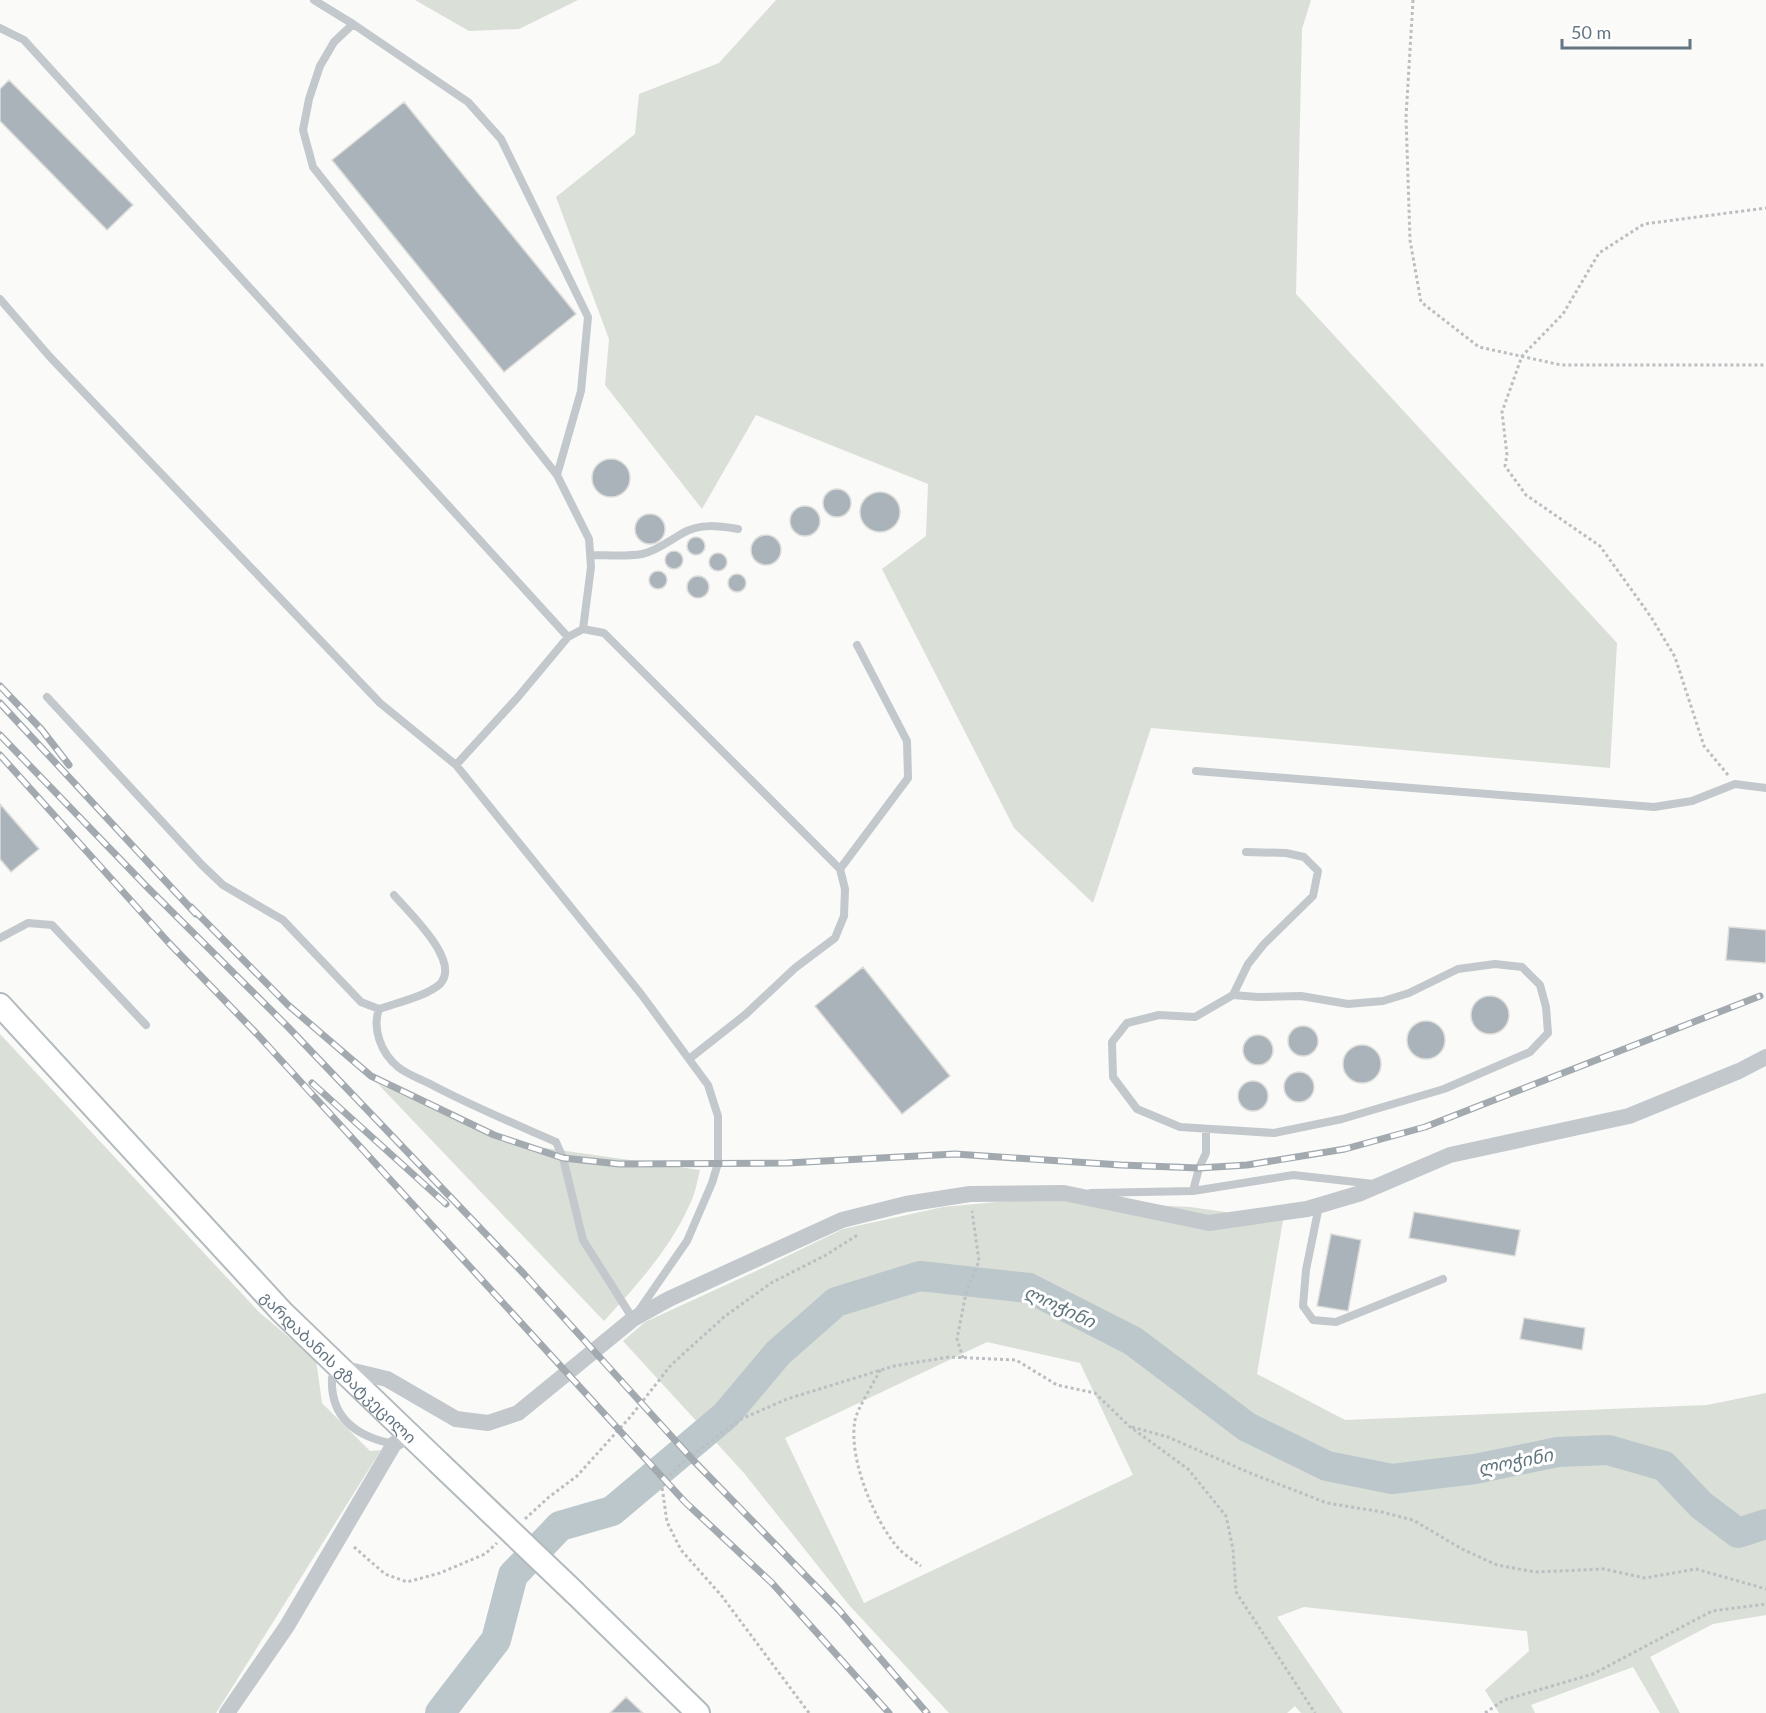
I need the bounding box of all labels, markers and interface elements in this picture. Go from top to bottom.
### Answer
scale bar [1562,12,1690,50]
text: 50 m [1571,21,1611,43]
water label: ლოჭინი [1021,1280,1100,1333]
street label: გარდაბანის გზატკეცილი [257,1287,421,1446]
water label: ლოჭინი [1476,1443,1555,1480]

